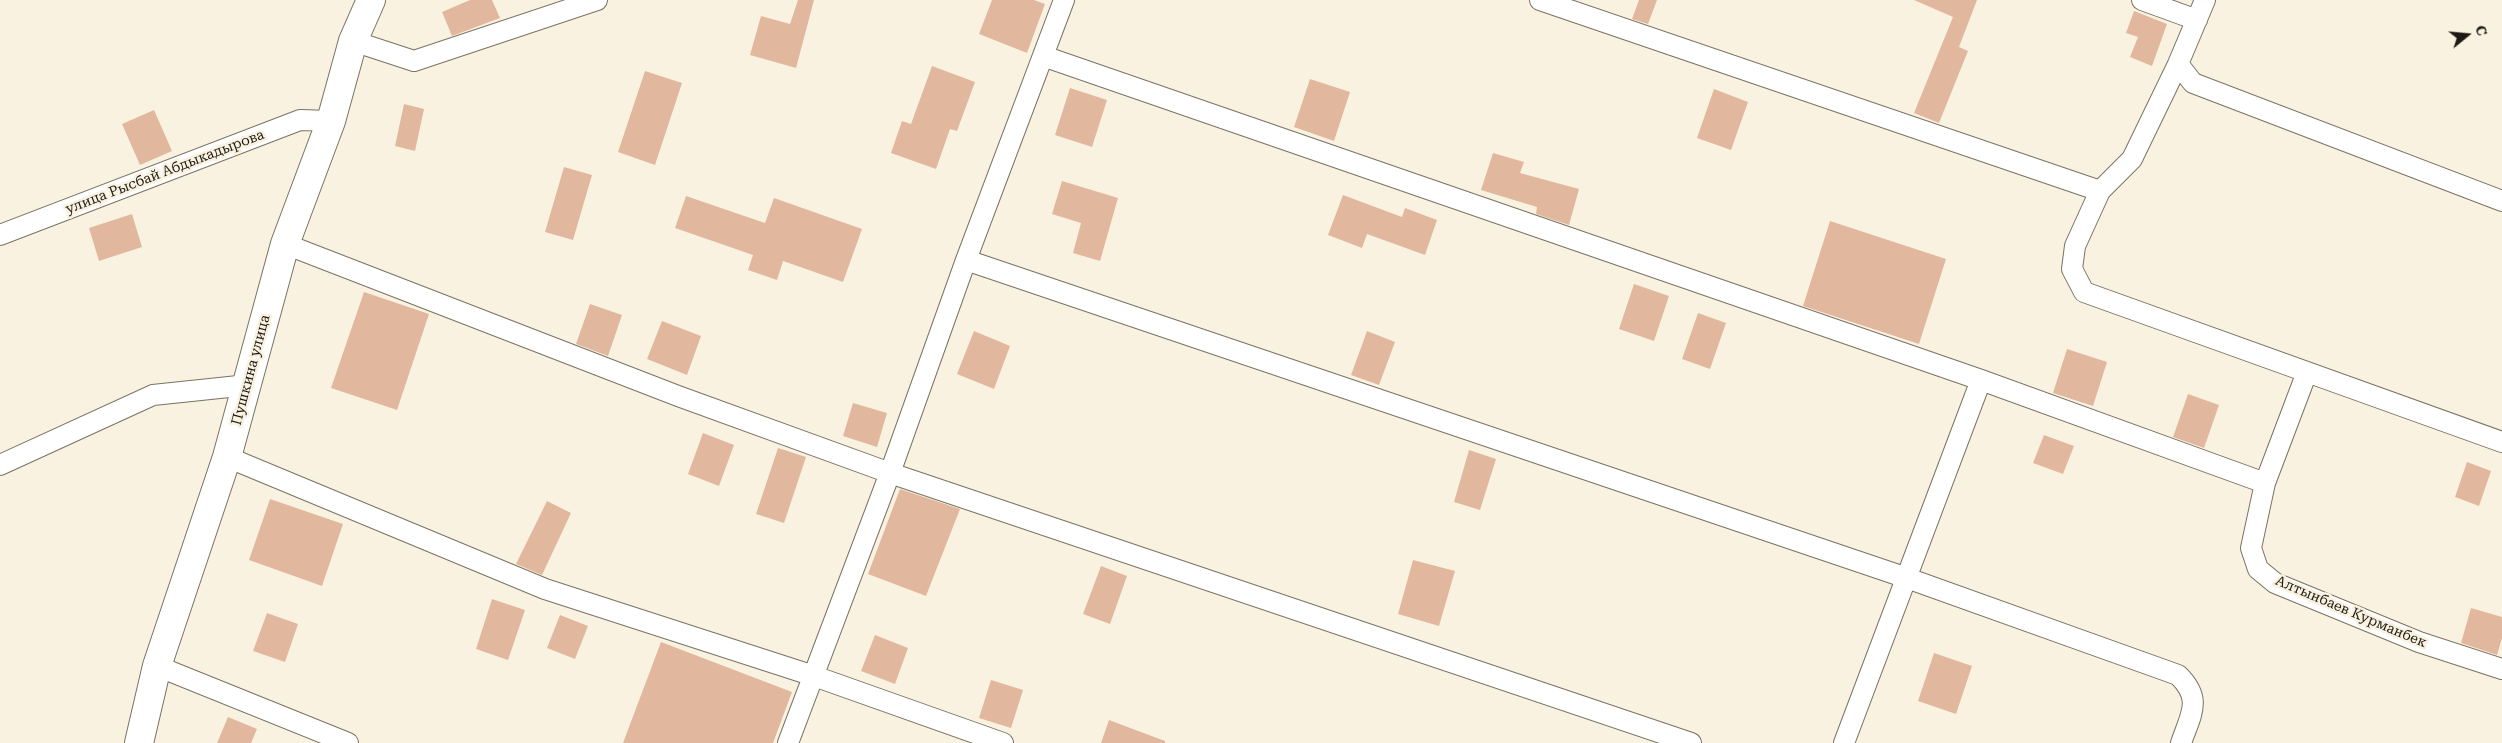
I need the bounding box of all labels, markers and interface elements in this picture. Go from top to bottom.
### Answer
north arrow [2442,10,2492,60]
text: С [2472,24,2490,38]
street label: улица Рысбай Абдыкадырова [63,126,267,218]
street label: Пушкина улица [228,313,274,427]
street label: Алтынбаев Курманбек [2273,572,2429,652]

